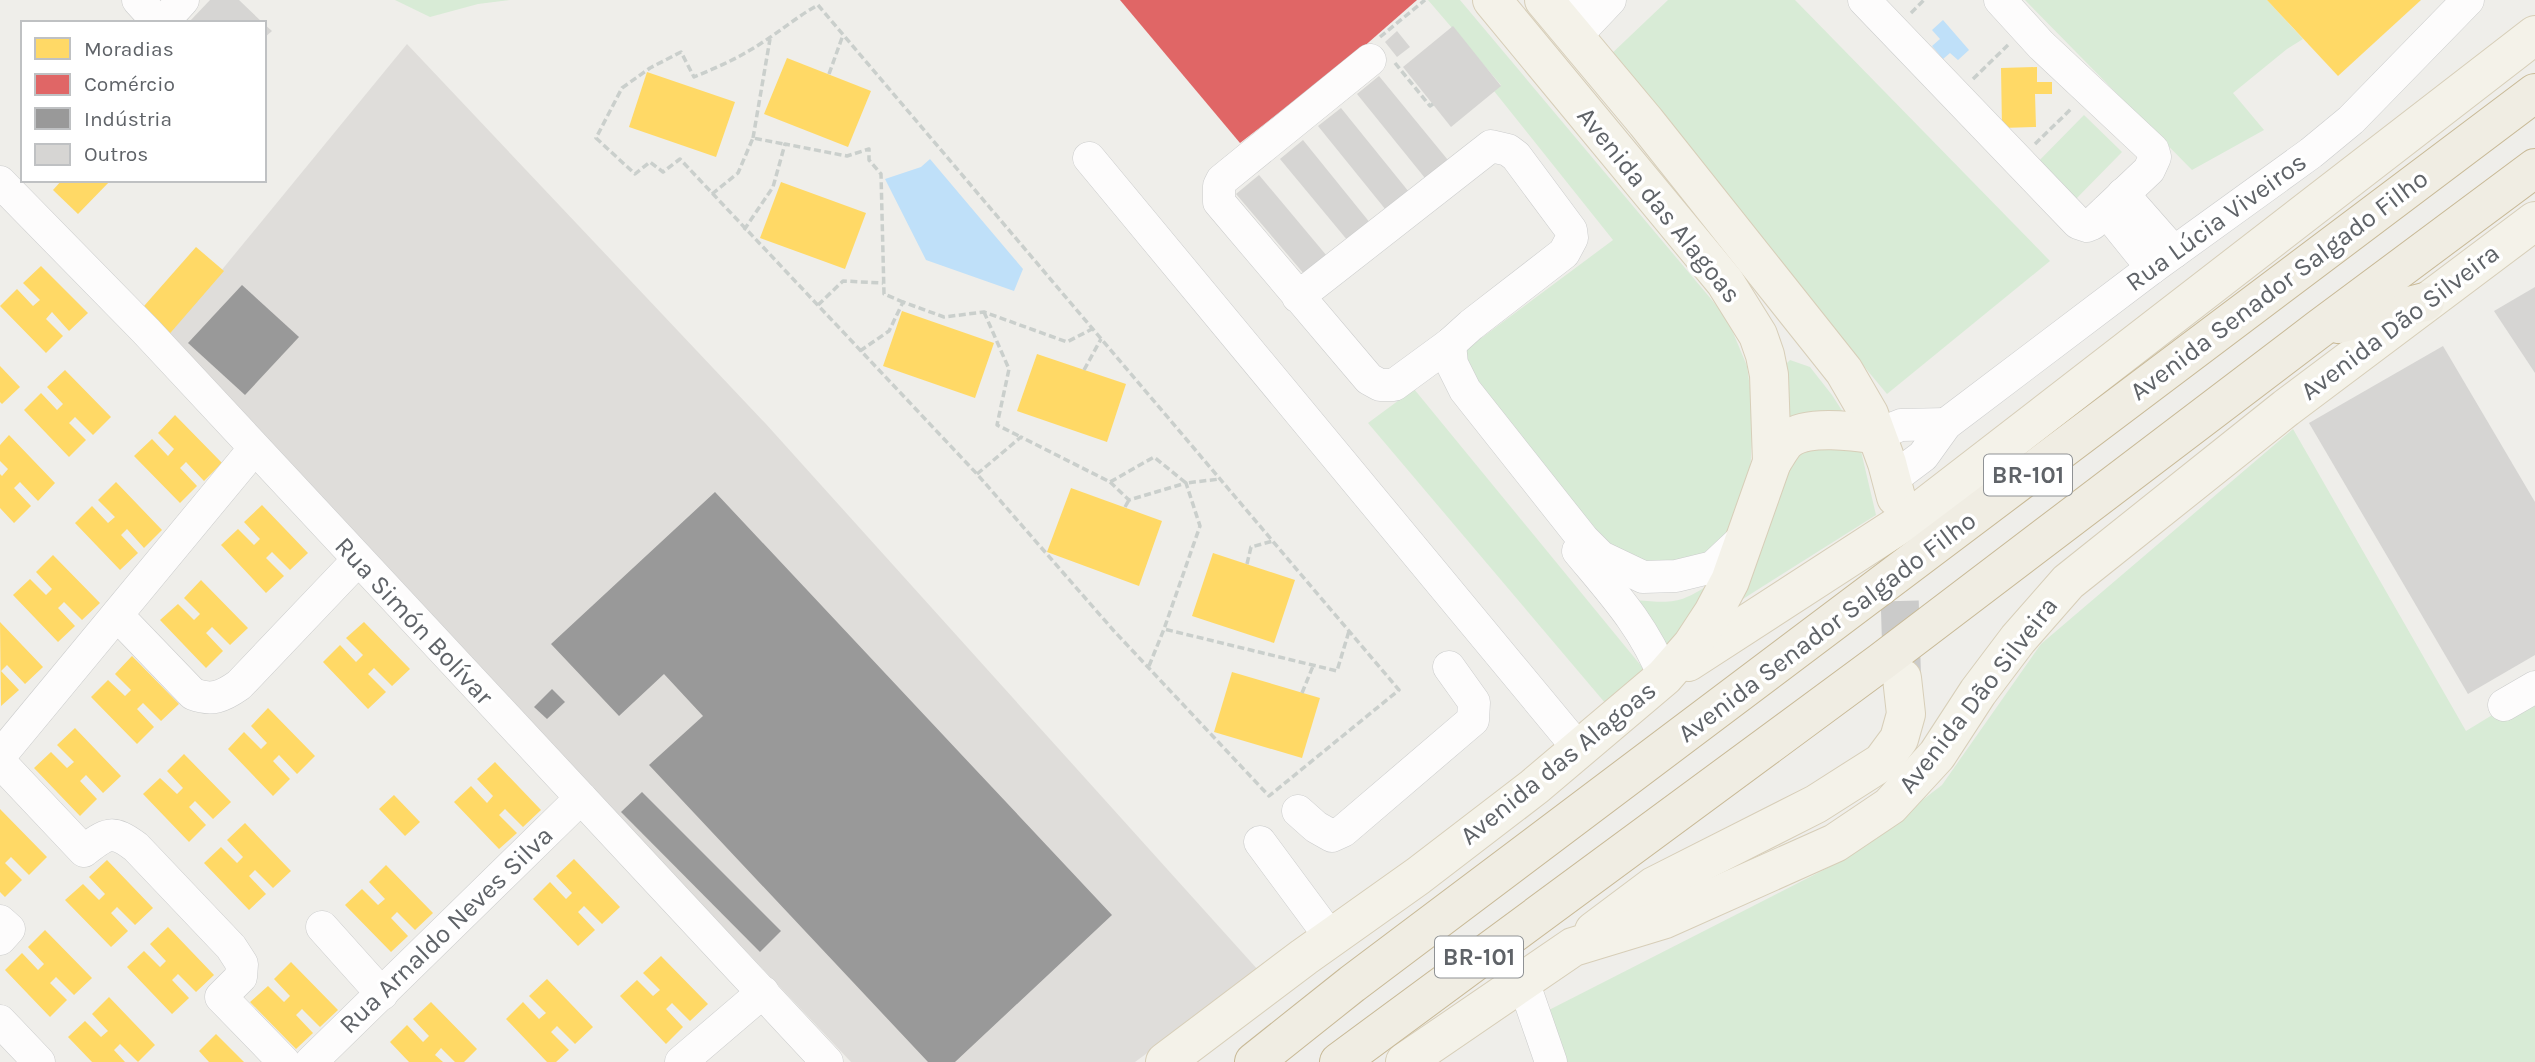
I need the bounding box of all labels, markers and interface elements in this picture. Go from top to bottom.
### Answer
legend [21,21,266,182]
text: Moradias [84,37,174,61]
text: Comércio [84,72,175,96]
street label: Avenida das Alagoas [1570,101,1748,309]
text: Indústria [84,107,172,131]
text: Outros [84,142,148,166]
street label: Rua Lúcia Viveiros [2120,146,2312,298]
street label: Avenida Senador Salgado Filho [2124,163,2434,407]
street label: Avenida Dão Silveira [2295,237,2505,407]
road number: BR-101 [1984,454,2072,496]
street label: Avenida Senador Salgado Filho [1672,505,1982,749]
street label: Rua Simón Bolívar [328,531,500,712]
street label: Avenida Dão Silveira [1892,591,2064,799]
street label: Avenida das Alagoas [1454,674,1662,852]
street label: Rua Arnaldo Neves Silva [333,820,559,1040]
road number: BR-101 [1435,937,1523,978]

